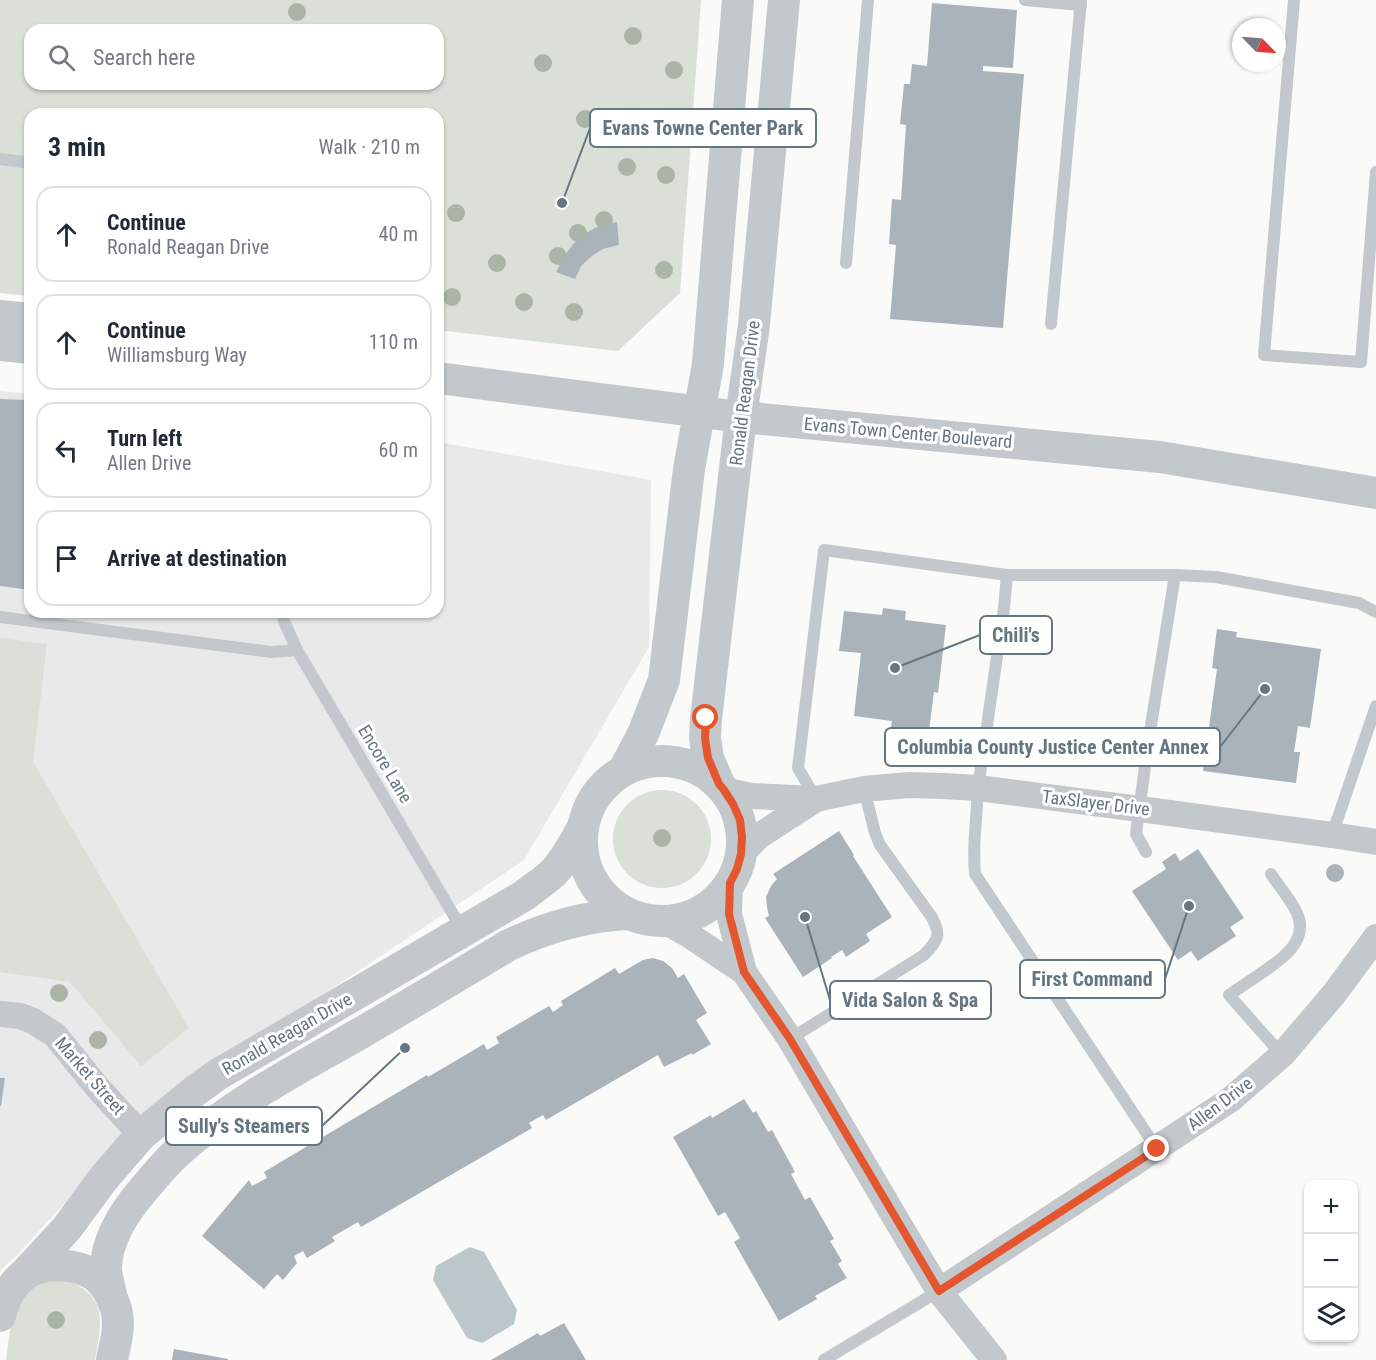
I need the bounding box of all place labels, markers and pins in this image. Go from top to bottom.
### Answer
callout: Evans Towne Center Park [590,109,816,147]
callout: Chili's [980,616,1052,654]
callout: Columbia County Justice Center Annex [885,728,1220,766]
callout: First Command [1020,960,1165,998]
callout: Vida Salon & Spa [830,981,991,1019]
callout: Sully's Steamers [166,1107,322,1145]

